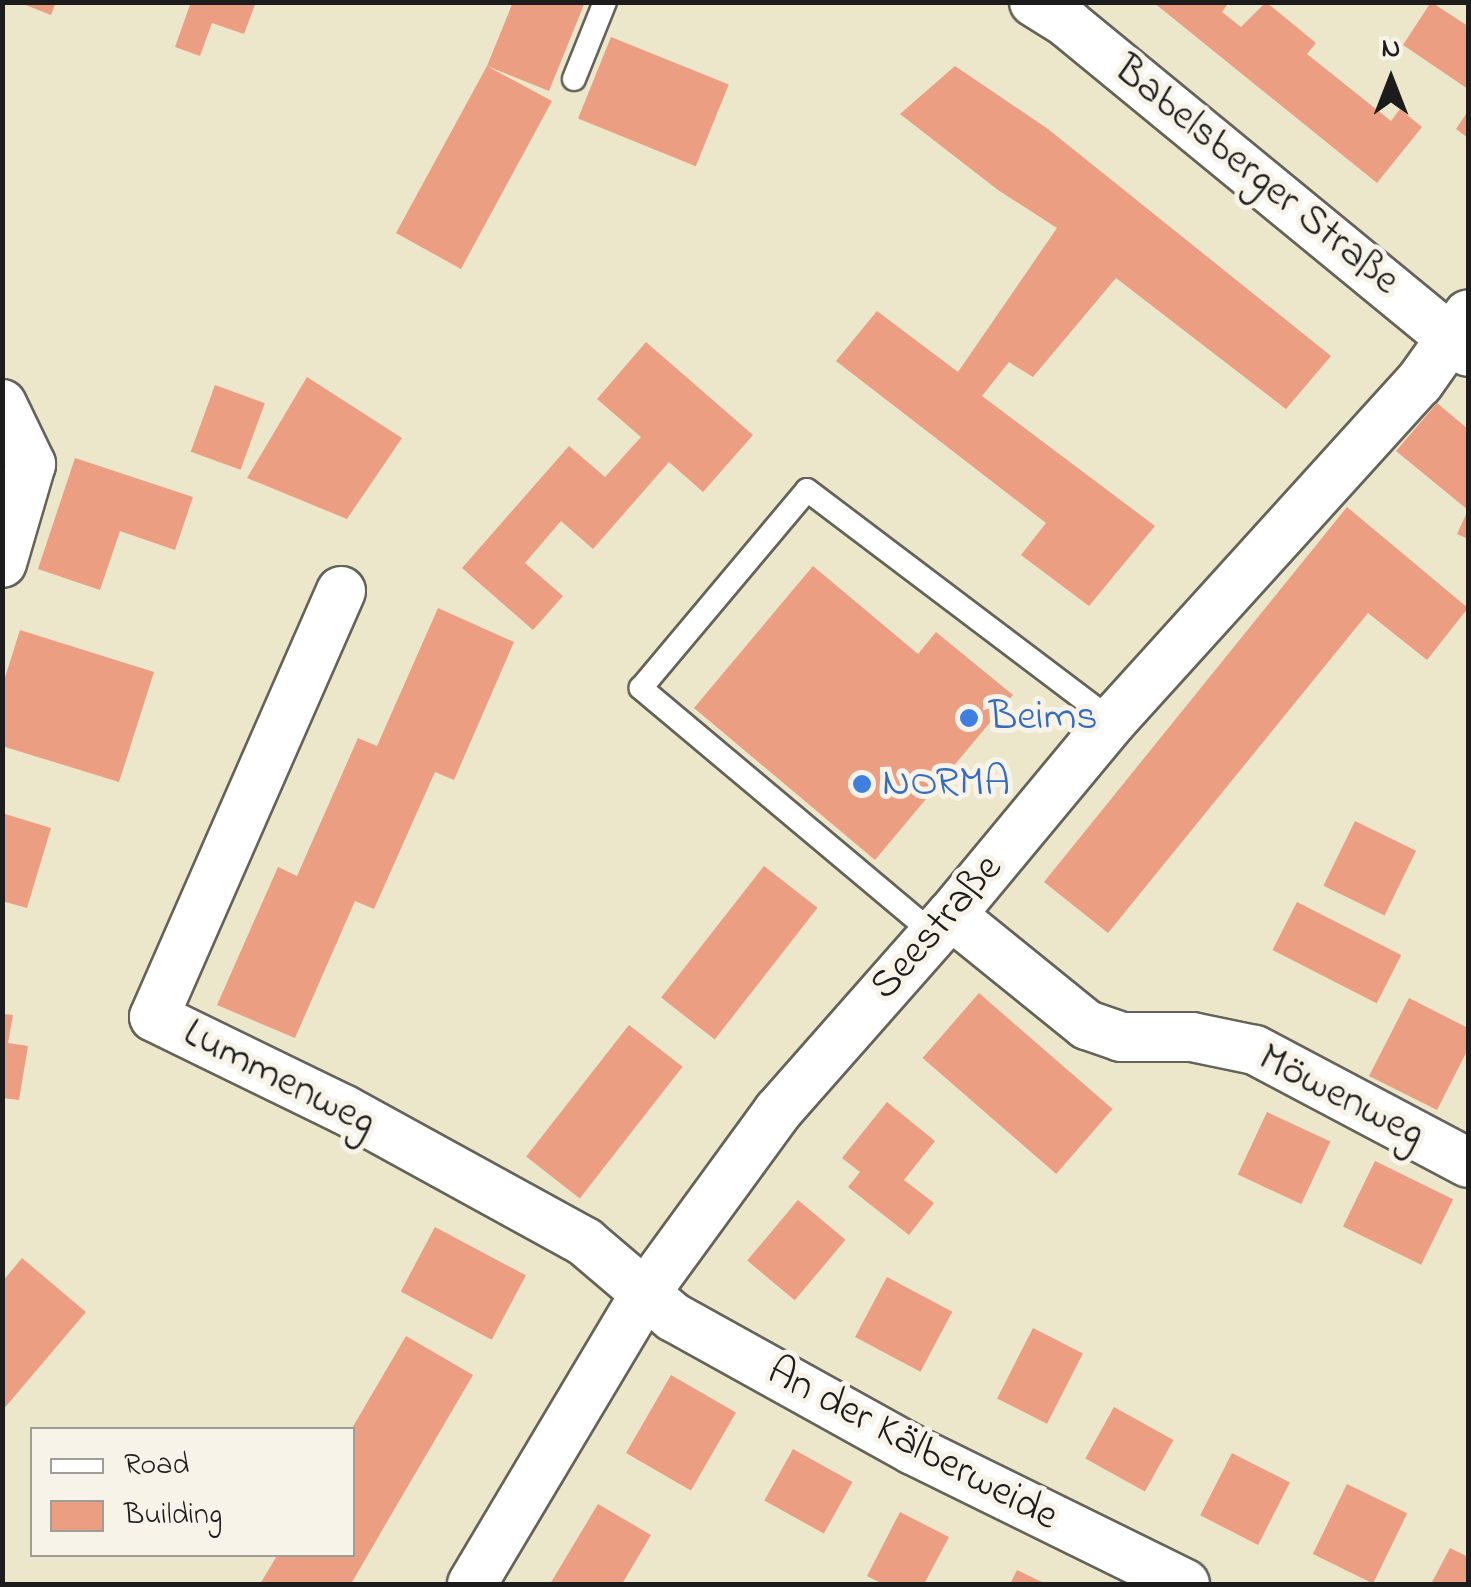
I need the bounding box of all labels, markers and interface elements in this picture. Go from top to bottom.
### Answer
text: N [1382,29,1400,70]
north arrow [1341,30,1441,130]
street label: Babelsberger Straße [1103,45,1409,307]
place label: Beims [989,693,1098,743]
marker: Beims [958,707,980,729]
place label: NORMA [882,759,1010,809]
marker: NORMA [851,773,873,795]
street label: Seestraße [860,845,1014,1011]
street label: Lummenweg [174,1009,384,1149]
street label: Möwenweg [1250,1034,1432,1160]
street label: An der Kälberweide [758,1347,1066,1543]
legend [30,1427,355,1557]
text: Road [124,1444,189,1488]
text: Building [124,1494,222,1538]

